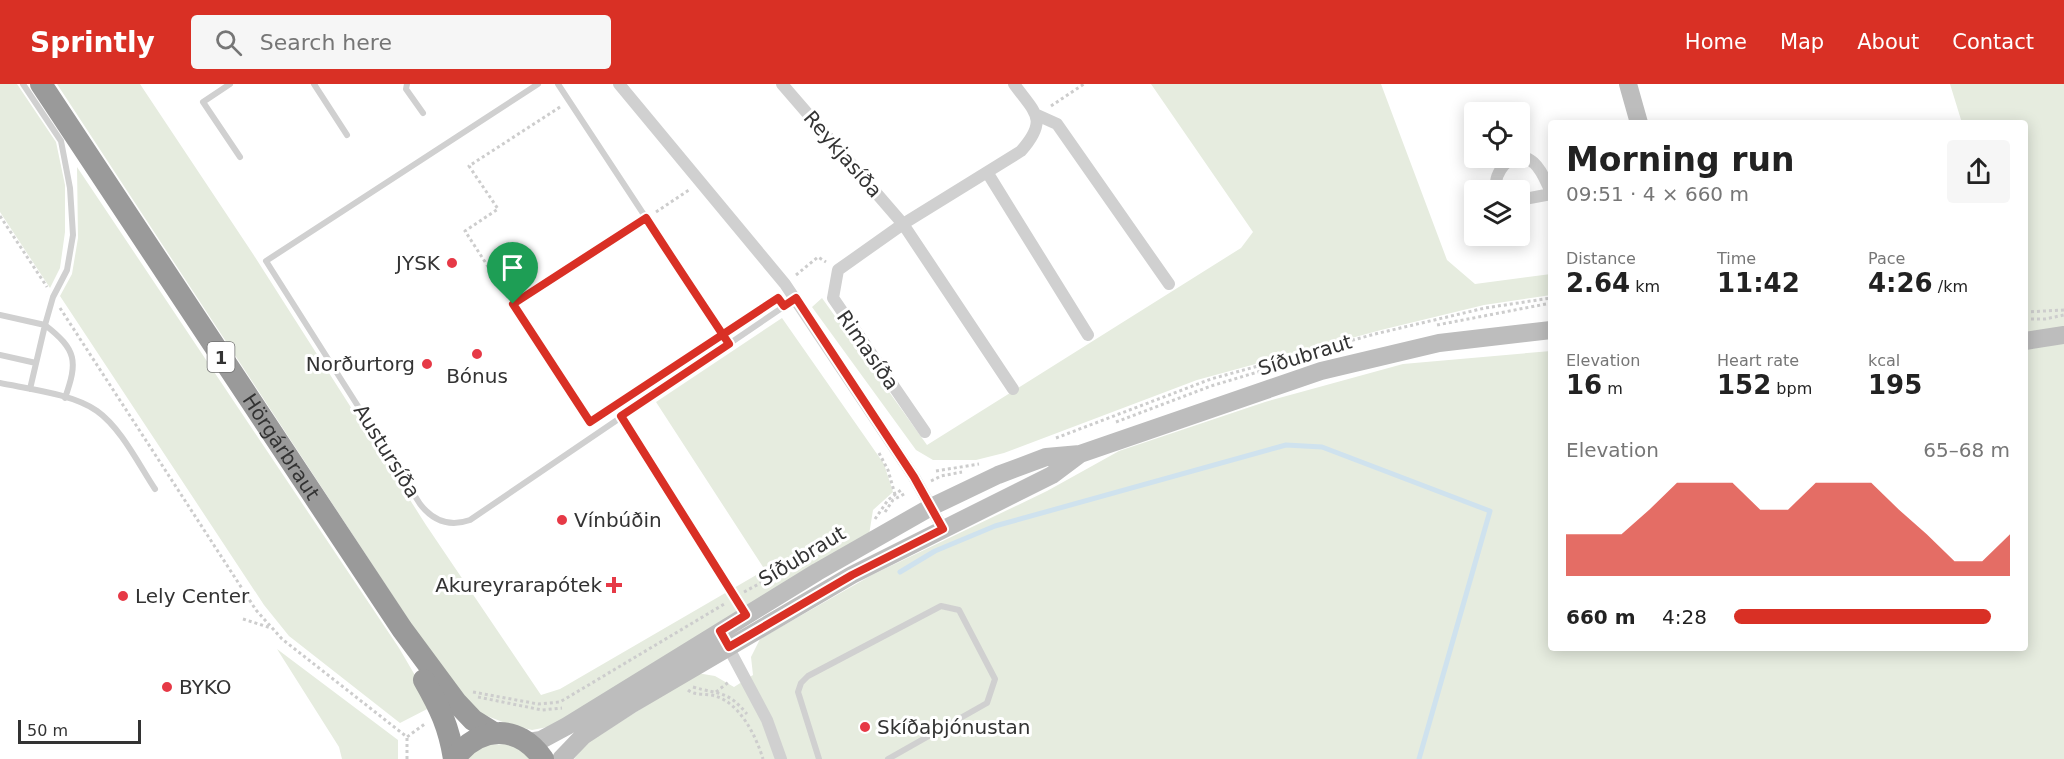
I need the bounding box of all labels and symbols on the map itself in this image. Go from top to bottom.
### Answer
street label: Reykjasíða [799,106,887,202]
pin [487,242,538,304]
place label: JYSK [394,251,441,275]
marker: JYSK [445,256,459,270]
street label: Rimasíða [832,306,904,394]
street label: Síðubraut [1255,329,1355,381]
road number: 1 [208,342,234,372]
marker: Bónus [470,347,484,361]
place label: Norðurtorg [306,352,415,376]
marker: Norðurtorg [420,357,434,371]
place label: Bónus [446,364,508,388]
street label: Hörgárbraut [237,389,325,504]
street label: Austursíða [349,400,425,502]
place label: Vínbúðin [574,508,662,532]
marker: Vínbúðin [555,513,569,527]
street label: Síðubraut [754,521,850,591]
place label: Akureyrarapótek [435,573,602,597]
marker: Akureyrarapótek [607,578,621,592]
place label: Lely Center [135,584,250,608]
marker: Lely Center [116,589,130,603]
place label: BYKO [179,675,232,699]
marker: BYKO [160,680,174,694]
place label: Skíðaþjónustan [877,715,1030,739]
scale bar [18,717,141,744]
marker: Skíðaþjónustan [858,720,872,734]

